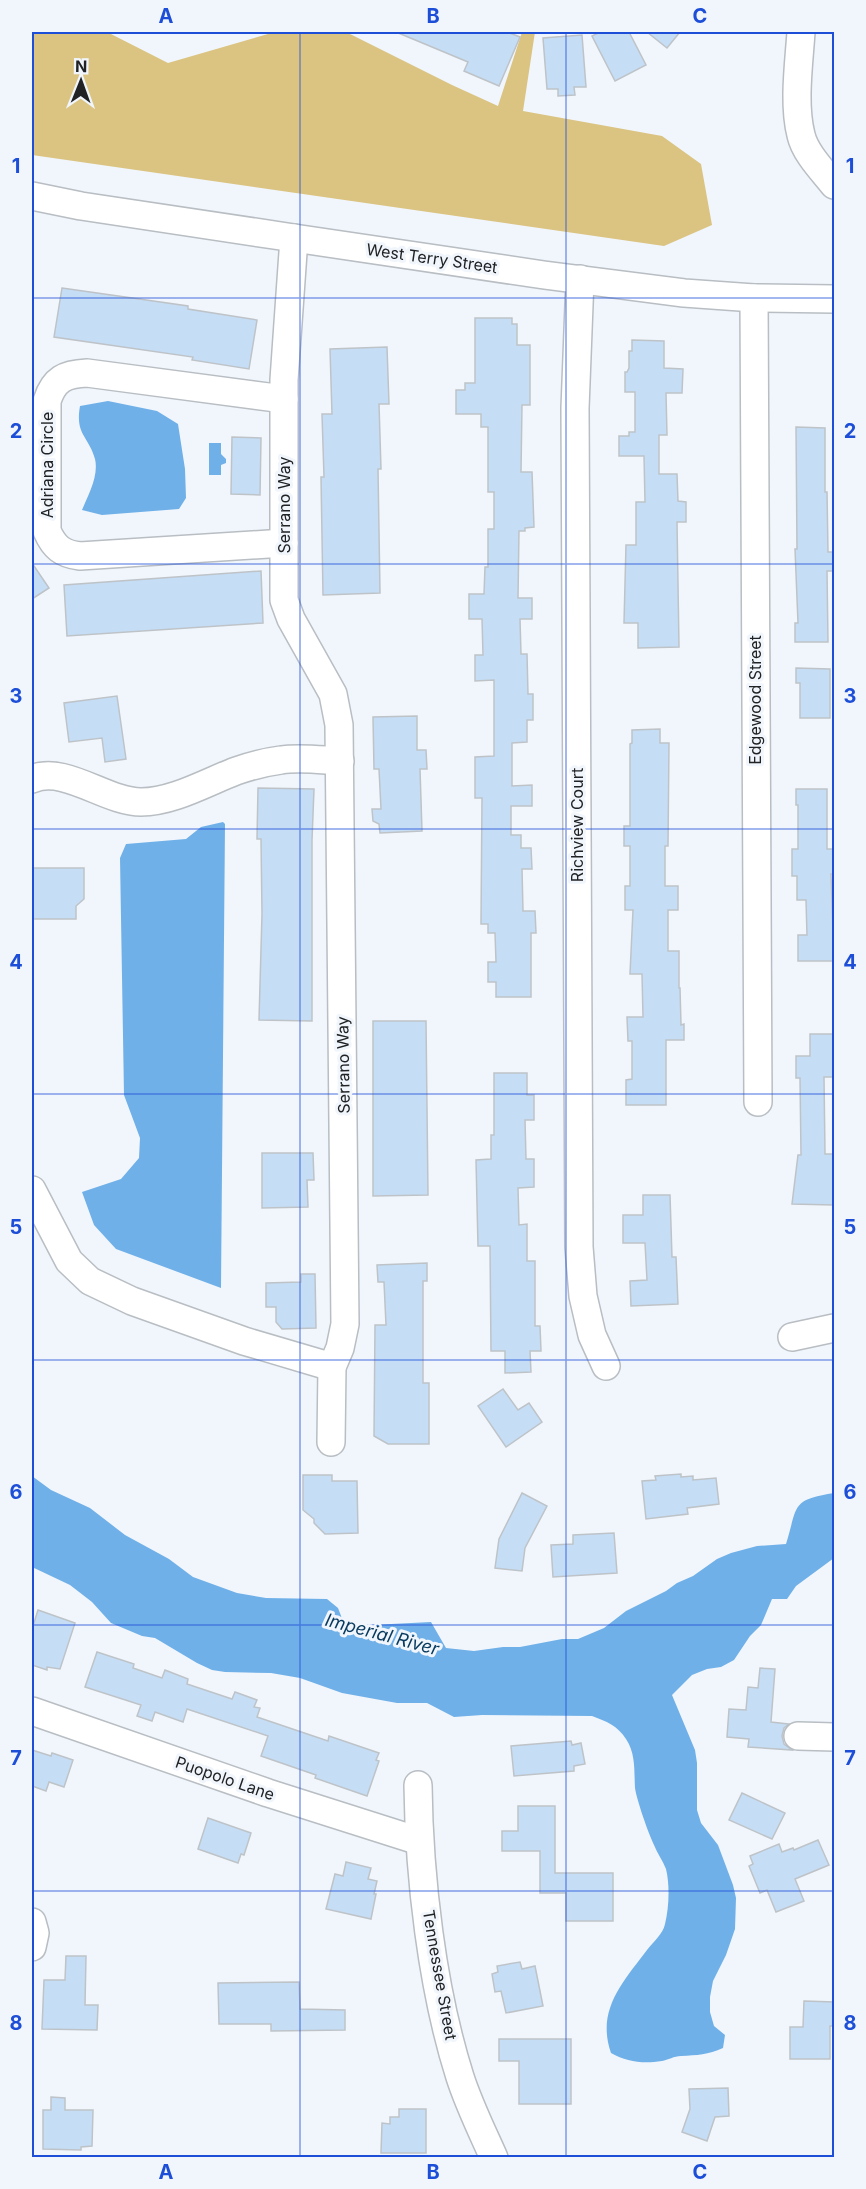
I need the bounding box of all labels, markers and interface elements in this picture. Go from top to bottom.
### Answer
text: A [159,4,174,28]
text: B [426,4,440,28]
text: C [693,4,707,28]
north arrow [51,51,111,111]
text: N [75,56,88,76]
text: 1 [12,154,20,178]
text: 1 [846,154,854,178]
street label: West Terry Street [365,239,499,277]
street label: Adriana Circle [37,412,57,518]
text: 2 [10,419,22,443]
text: 2 [844,419,856,443]
street label: Serrano Way [274,456,294,554]
street label: Edgewood Street [745,635,765,765]
text: 3 [10,684,22,708]
text: 3 [844,684,856,708]
street label: Richview Court [567,768,587,882]
text: 4 [9,950,23,974]
text: 4 [843,950,857,974]
street label: Serrano Way [332,1016,354,1114]
text: 5 [10,1215,22,1239]
text: 5 [844,1215,856,1239]
text: 6 [10,1480,23,1504]
text: 6 [844,1480,857,1504]
water label: Imperial River [323,1609,442,1660]
text: 7 [10,1746,22,1770]
text: 7 [844,1746,856,1770]
street label: Puopolo Lane [173,1752,277,1804]
street label: Tennessee Street [419,1908,461,2042]
text: 8 [9,2011,23,2035]
text: 8 [843,2011,857,2035]
text: A [159,2160,174,2184]
text: B [426,2160,440,2184]
text: C [693,2160,707,2184]

